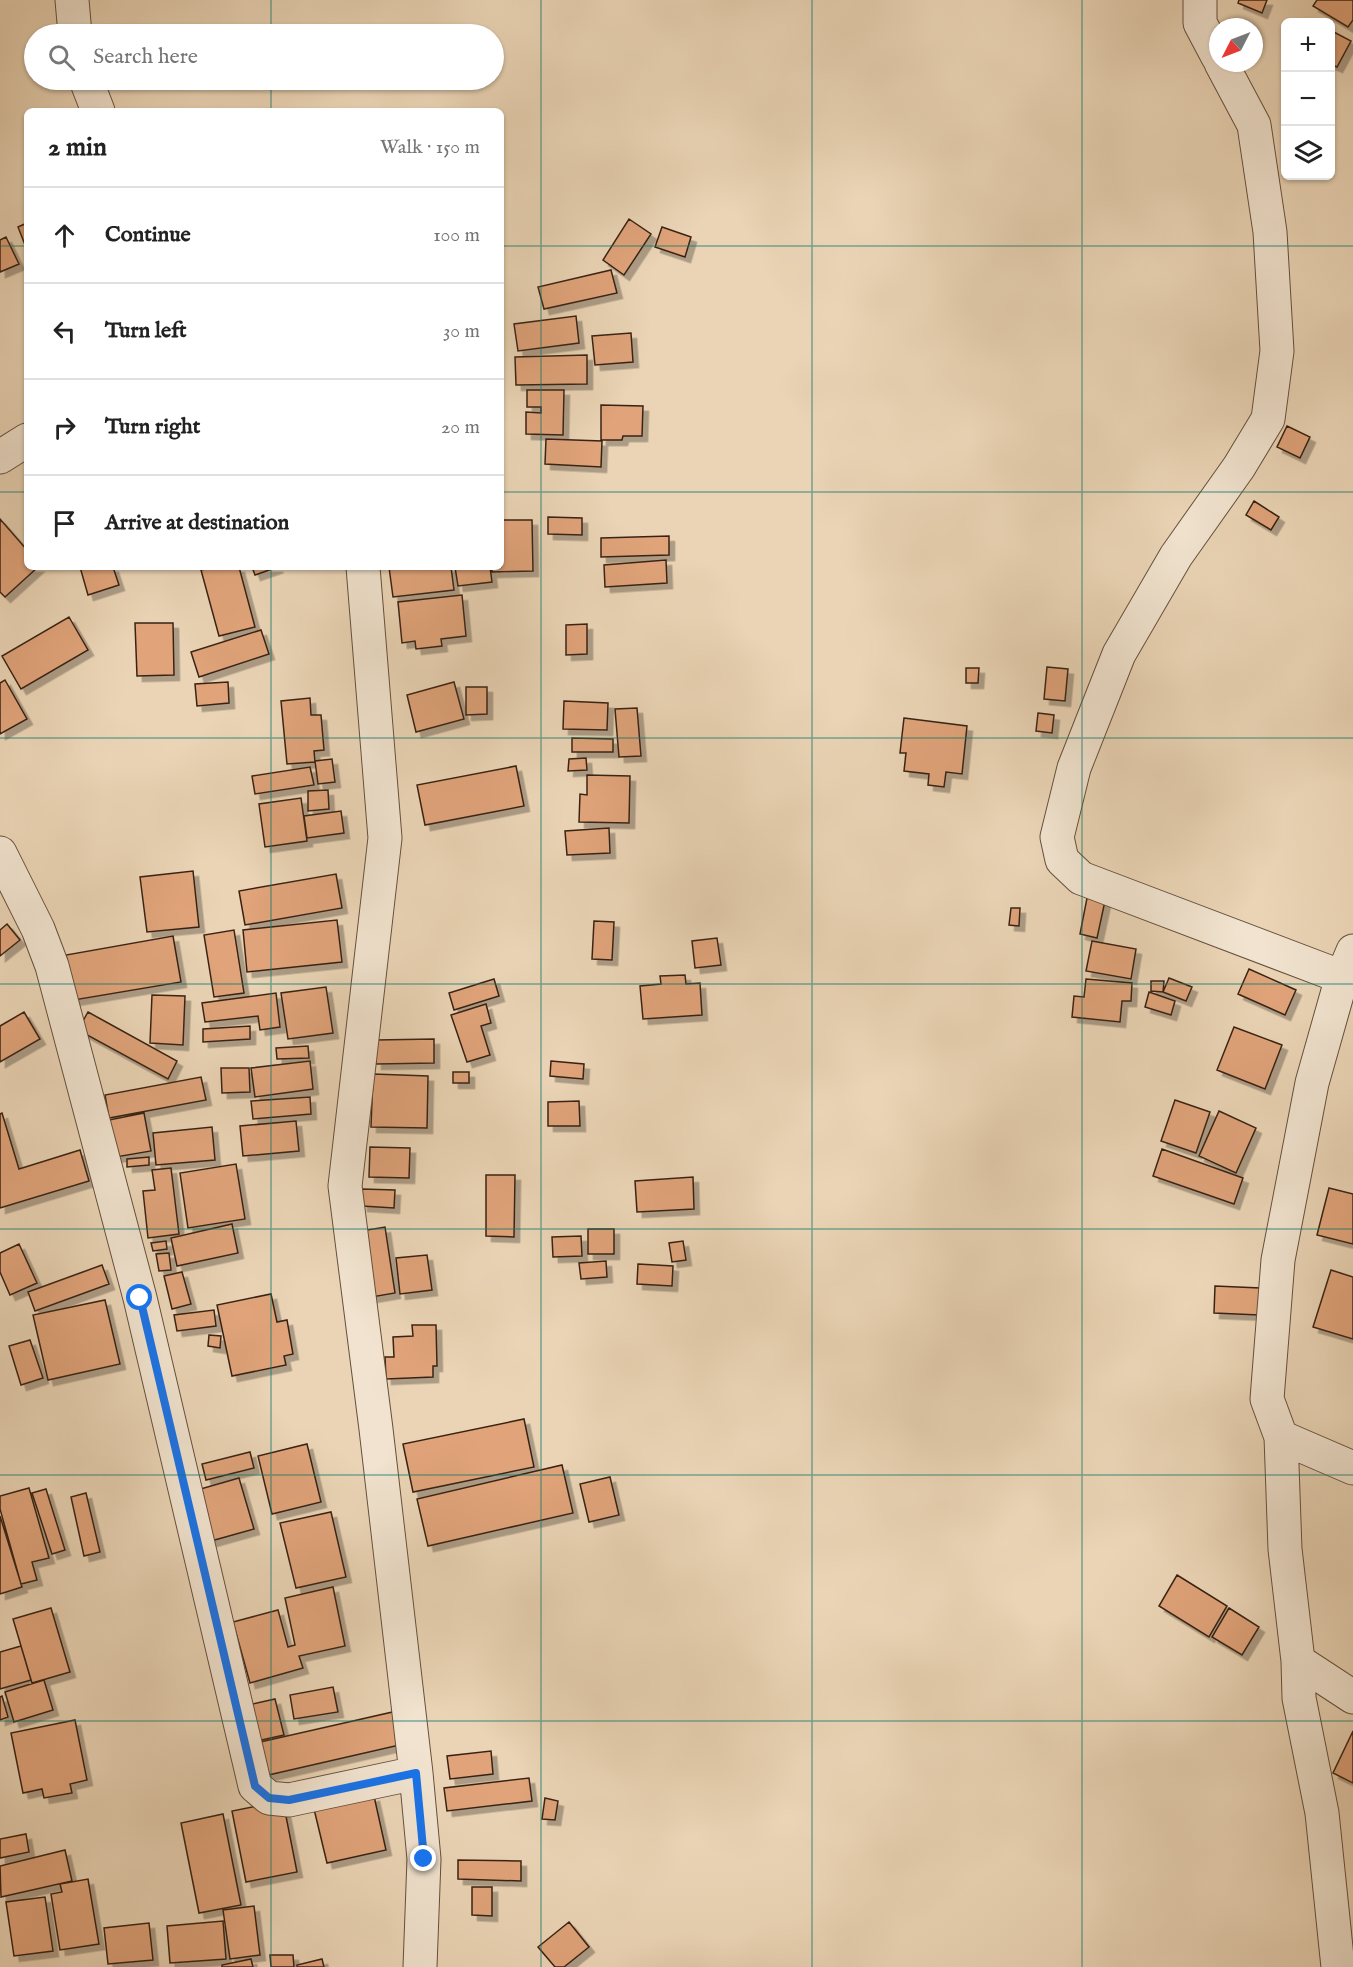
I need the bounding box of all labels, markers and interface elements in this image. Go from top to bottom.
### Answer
north arrow [1209,18,1263,72]
map controls [1281,18,1335,180]
button: + [1281,18,1335,72]
search box [24,24,504,90]
icon: search [45,41,78,74]
text: Search here [93,43,198,71]
button: − [1281,72,1335,126]
button: layers [1281,126,1335,180]
text: 2 min [48,131,107,164]
text: Walk · 150 m [380,135,480,160]
icon: ahead [48,219,81,252]
text: Continue [105,221,191,249]
text: 100 m [433,223,480,248]
icon: left [48,315,81,348]
text: Turn left [105,317,187,345]
text: 30 m [443,319,480,344]
icon: right [48,411,81,444]
text: Turn right [105,413,200,441]
text: 20 m [441,415,480,440]
icon: arrive [48,507,81,540]
text: Arrive at destination [105,509,289,537]
route start [126,1284,152,1310]
route end [410,1845,436,1871]

